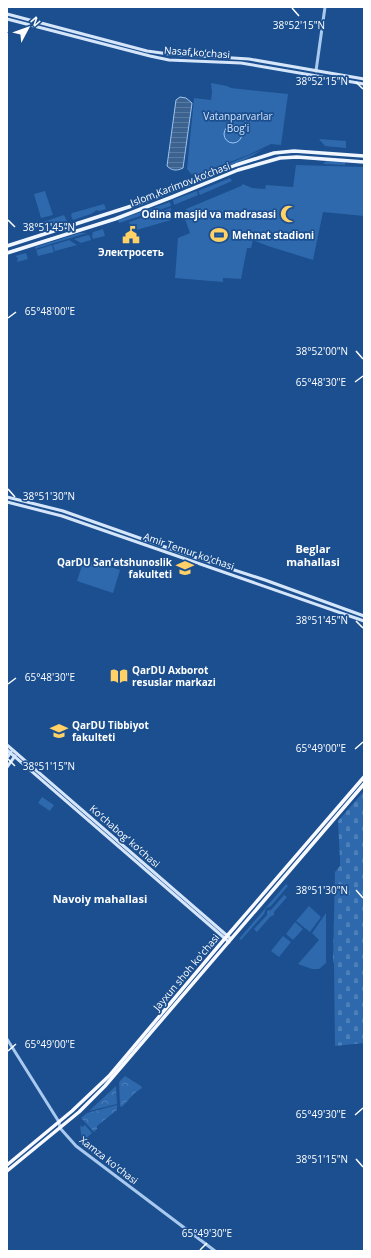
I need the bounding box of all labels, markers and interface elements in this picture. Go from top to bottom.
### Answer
north arrow [8,8,48,48]
text: N [27,13,45,29]
text: 38°52'15"N [273,18,325,32]
street label: Nasaf ko‘chasi [164,43,230,61]
text: 38°52'15"N [296,74,348,88]
park label: Vatanparvarlar Bog'i [203,109,273,135]
street label: Islom Karimov ko‘chasi [128,158,232,210]
mosque icon: Odina masjid va madrasasi [279,204,299,224]
place label: Odina masjid va madrasasi [141,207,276,221]
text: 38°51'45"N [23,220,75,234]
public building icon: Электросеть [121,225,141,245]
sports icon: Mehnat stadioni [209,225,229,245]
place label: Mehnat stadioni [232,228,314,242]
place label: Электросеть [98,245,164,259]
text: 65°48'00"E [25,304,75,318]
text: 38°52'00"N [296,344,348,358]
text: 65°48'30"E [296,375,346,389]
text: 38°51'30"N [23,489,75,503]
street label: Amir Temur ko'chasi [142,529,236,573]
district label: Beglar mahallasi [286,541,340,569]
place label: QarDU San‘atshunoslik fakulteti [57,555,173,581]
school or university icon: QarDU San‘atshunoslik fakulteti [175,558,195,578]
text: 38°51'45"N [296,613,348,627]
place label: QarDU Axborot resuslar markazi [132,663,216,689]
library icon: QarDU Axborot resuslar markazi [109,666,129,686]
text: 65°48'30"E [25,670,75,684]
place label: QarDU Tibbiyot fakulteti [72,718,150,744]
school or university icon: QarDU Tibbiyot fakulteti [49,721,69,741]
text: 65°49'00"E [296,741,346,755]
text: 38°51'15"N [23,759,75,773]
street label: Ko‘chabog‘ ko‘chasi [87,802,163,870]
text: 38°51'30"N [296,883,348,897]
district label: Navoiy mahallasi [53,891,147,906]
street label: Jayxun shoh ko'chasi [149,931,222,1014]
text: 65°49'00"E [25,1037,75,1051]
text: 65°49'30"E [296,1107,346,1121]
street label: Xamza ko'chasi [77,1133,141,1187]
text: 38°51'15"N [296,1152,348,1166]
text: 65°49'30"E [182,1226,232,1240]

